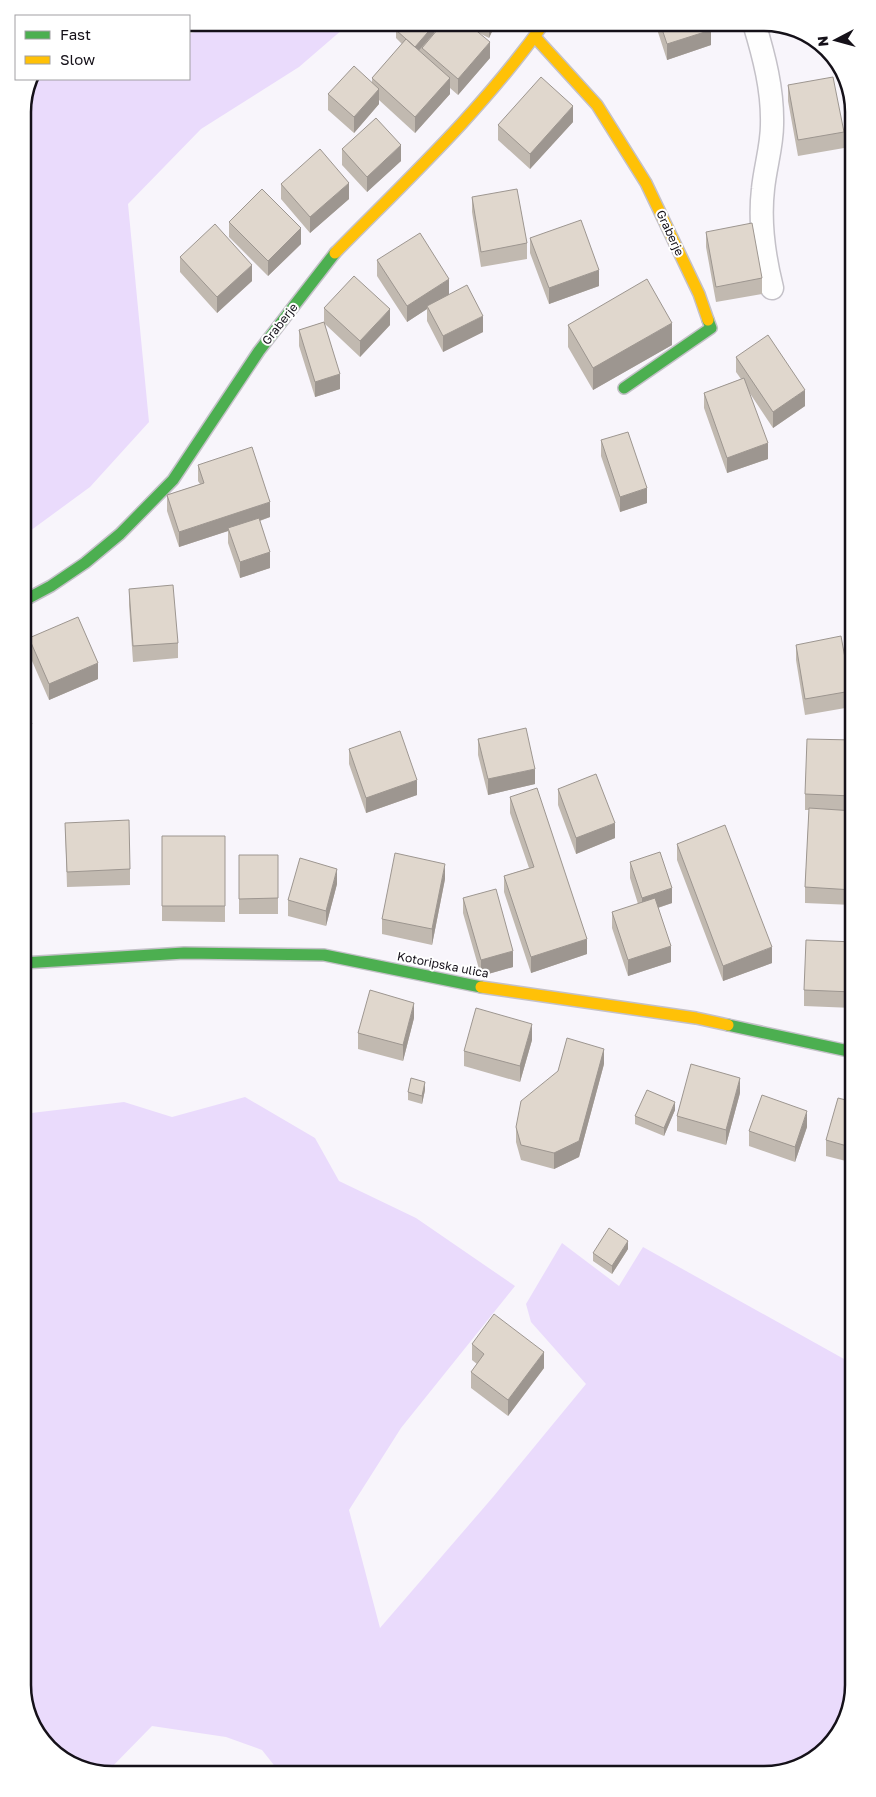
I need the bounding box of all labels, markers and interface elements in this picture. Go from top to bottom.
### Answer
legend [15,15,190,80]
north arrow [811,15,861,65]
text: Fast [60,25,91,43]
text: N [814,35,832,48]
text: Slow [60,50,95,68]
street label: Graberje [653,207,688,258]
street label: Graberje [259,300,301,348]
street label: Kotoripska ulica [396,948,490,981]

